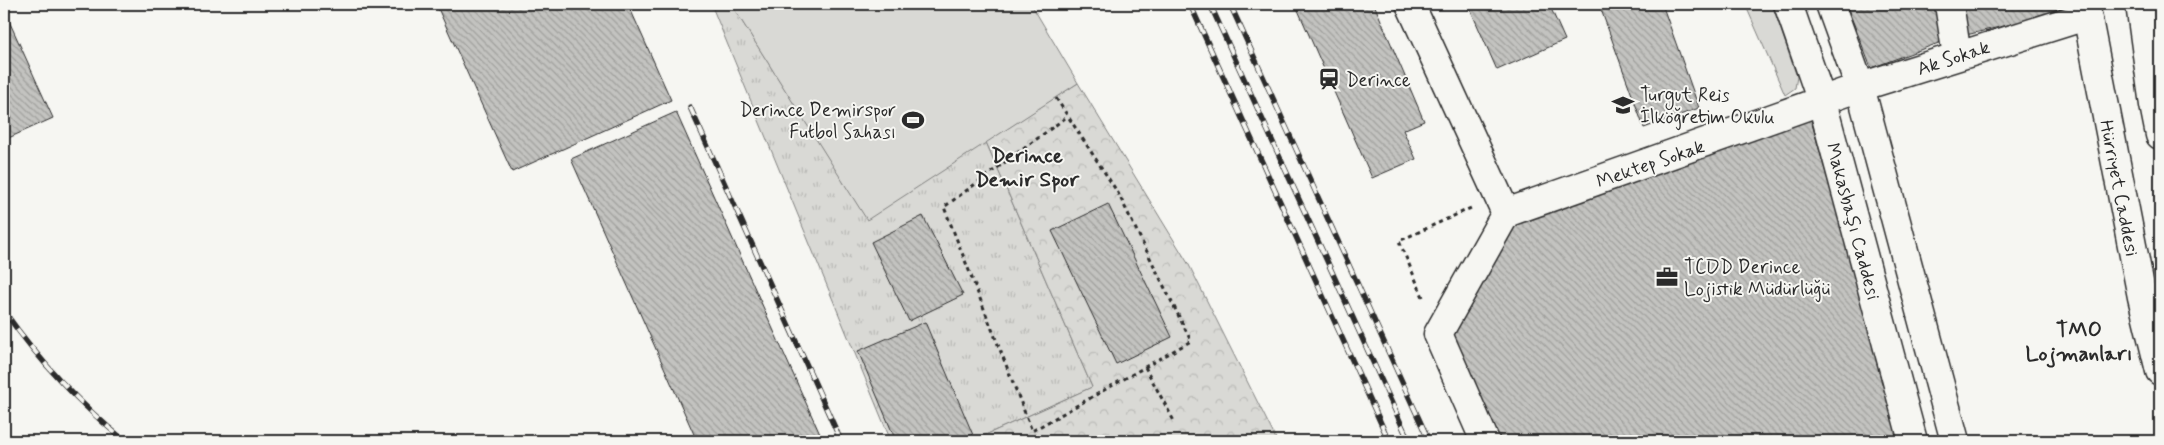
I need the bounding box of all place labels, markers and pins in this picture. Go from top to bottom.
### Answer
station icon: Derince [1316,66,1342,92]
place label: Derince [1346,68,1411,93]
place label: Turgut Reis İlköğretim Okulu [1640,83,1775,131]
school or university icon: Turgut Reis İlköğretim Okulu [1610,92,1636,118]
place label: Derince Demirspor Futbol Sahası [740,98,896,145]
sports icon: Derince Demirspor Futbol Sahası [900,107,926,133]
place label: TCDD Derince Lojistik Müdürlüğü [1684,255,1830,303]
office icon: TCDD Derince Lojistik Müdürlüğü [1654,264,1680,290]

